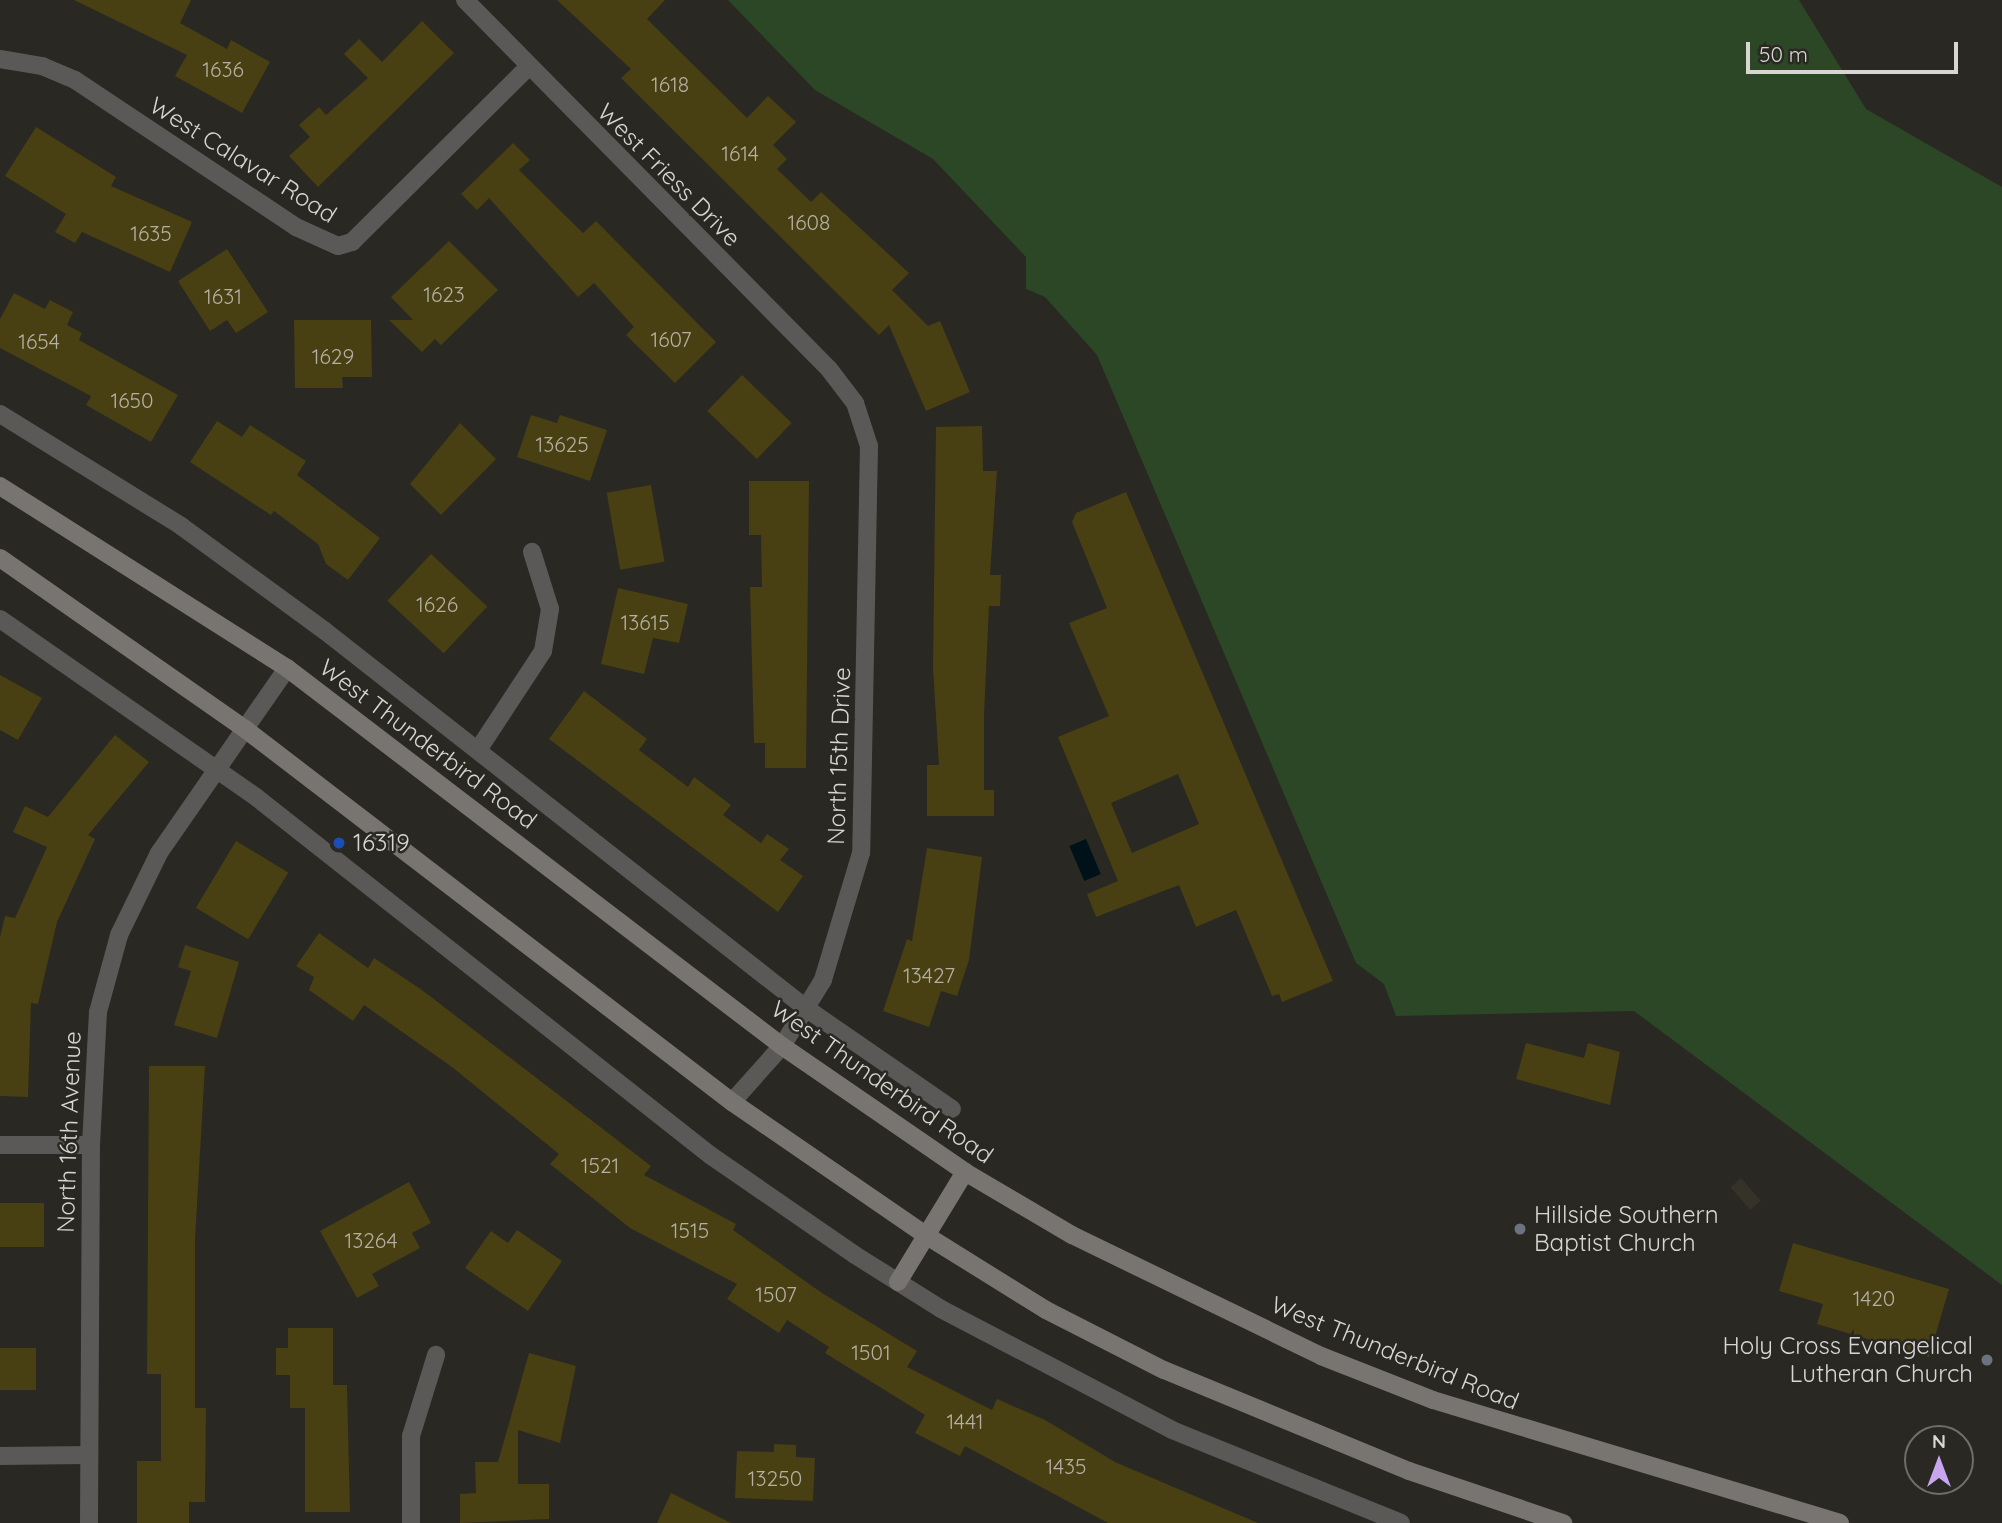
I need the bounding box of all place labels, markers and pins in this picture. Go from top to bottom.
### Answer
place label: 16319 [353,829,410,857]
marker: 16319 [331,835,347,851]
place label: Hillside Southern Baptist Church [1534,1201,1719,1257]
marker: Hillside Southern Baptist Church [1512,1221,1528,1237]
place label: Holy Cross Evangelical Lutheran Church [1722,1332,1973,1388]
marker: Holy Cross Evangelical Lutheran Church [1979,1352,1995,1368]

